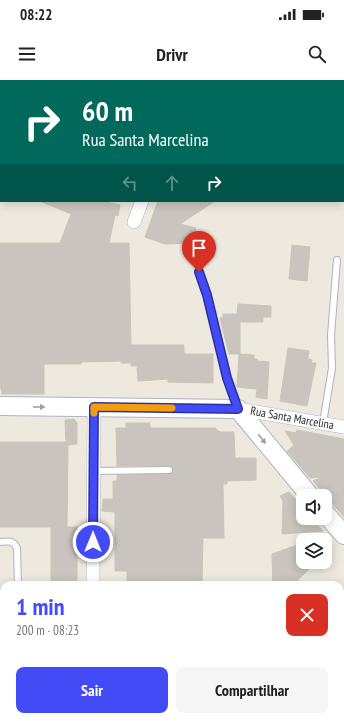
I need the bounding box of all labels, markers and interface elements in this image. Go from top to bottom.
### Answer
text: 08:22 [20,5,52,24]
icon: menu [16,43,38,65]
text: Drivr [156,43,188,66]
icon: search [306,43,328,65]
text: 60 m [82,92,133,129]
icon: right [16,96,68,148]
text: Rua Santa Marcelina [82,128,209,151]
icon: left [119,172,141,194]
icon: ahead [161,172,183,194]
icon: right [203,172,225,194]
pin [182,231,216,272]
icon: arrive [188,237,210,259]
one-way arrow [33,403,45,410]
street label: Rua Santa Marcelina [249,403,335,432]
one-way arrow [258,434,267,445]
map controls [296,489,332,569]
button: sound [296,489,332,525]
position arrow [72,521,114,563]
button: layers [296,533,332,569]
text: 1 min [16,591,64,622]
button: close [286,594,328,636]
text: 200 m · 08:23 [16,622,79,639]
button: Sair [16,667,168,713]
button: Compartilhar [176,667,328,713]

